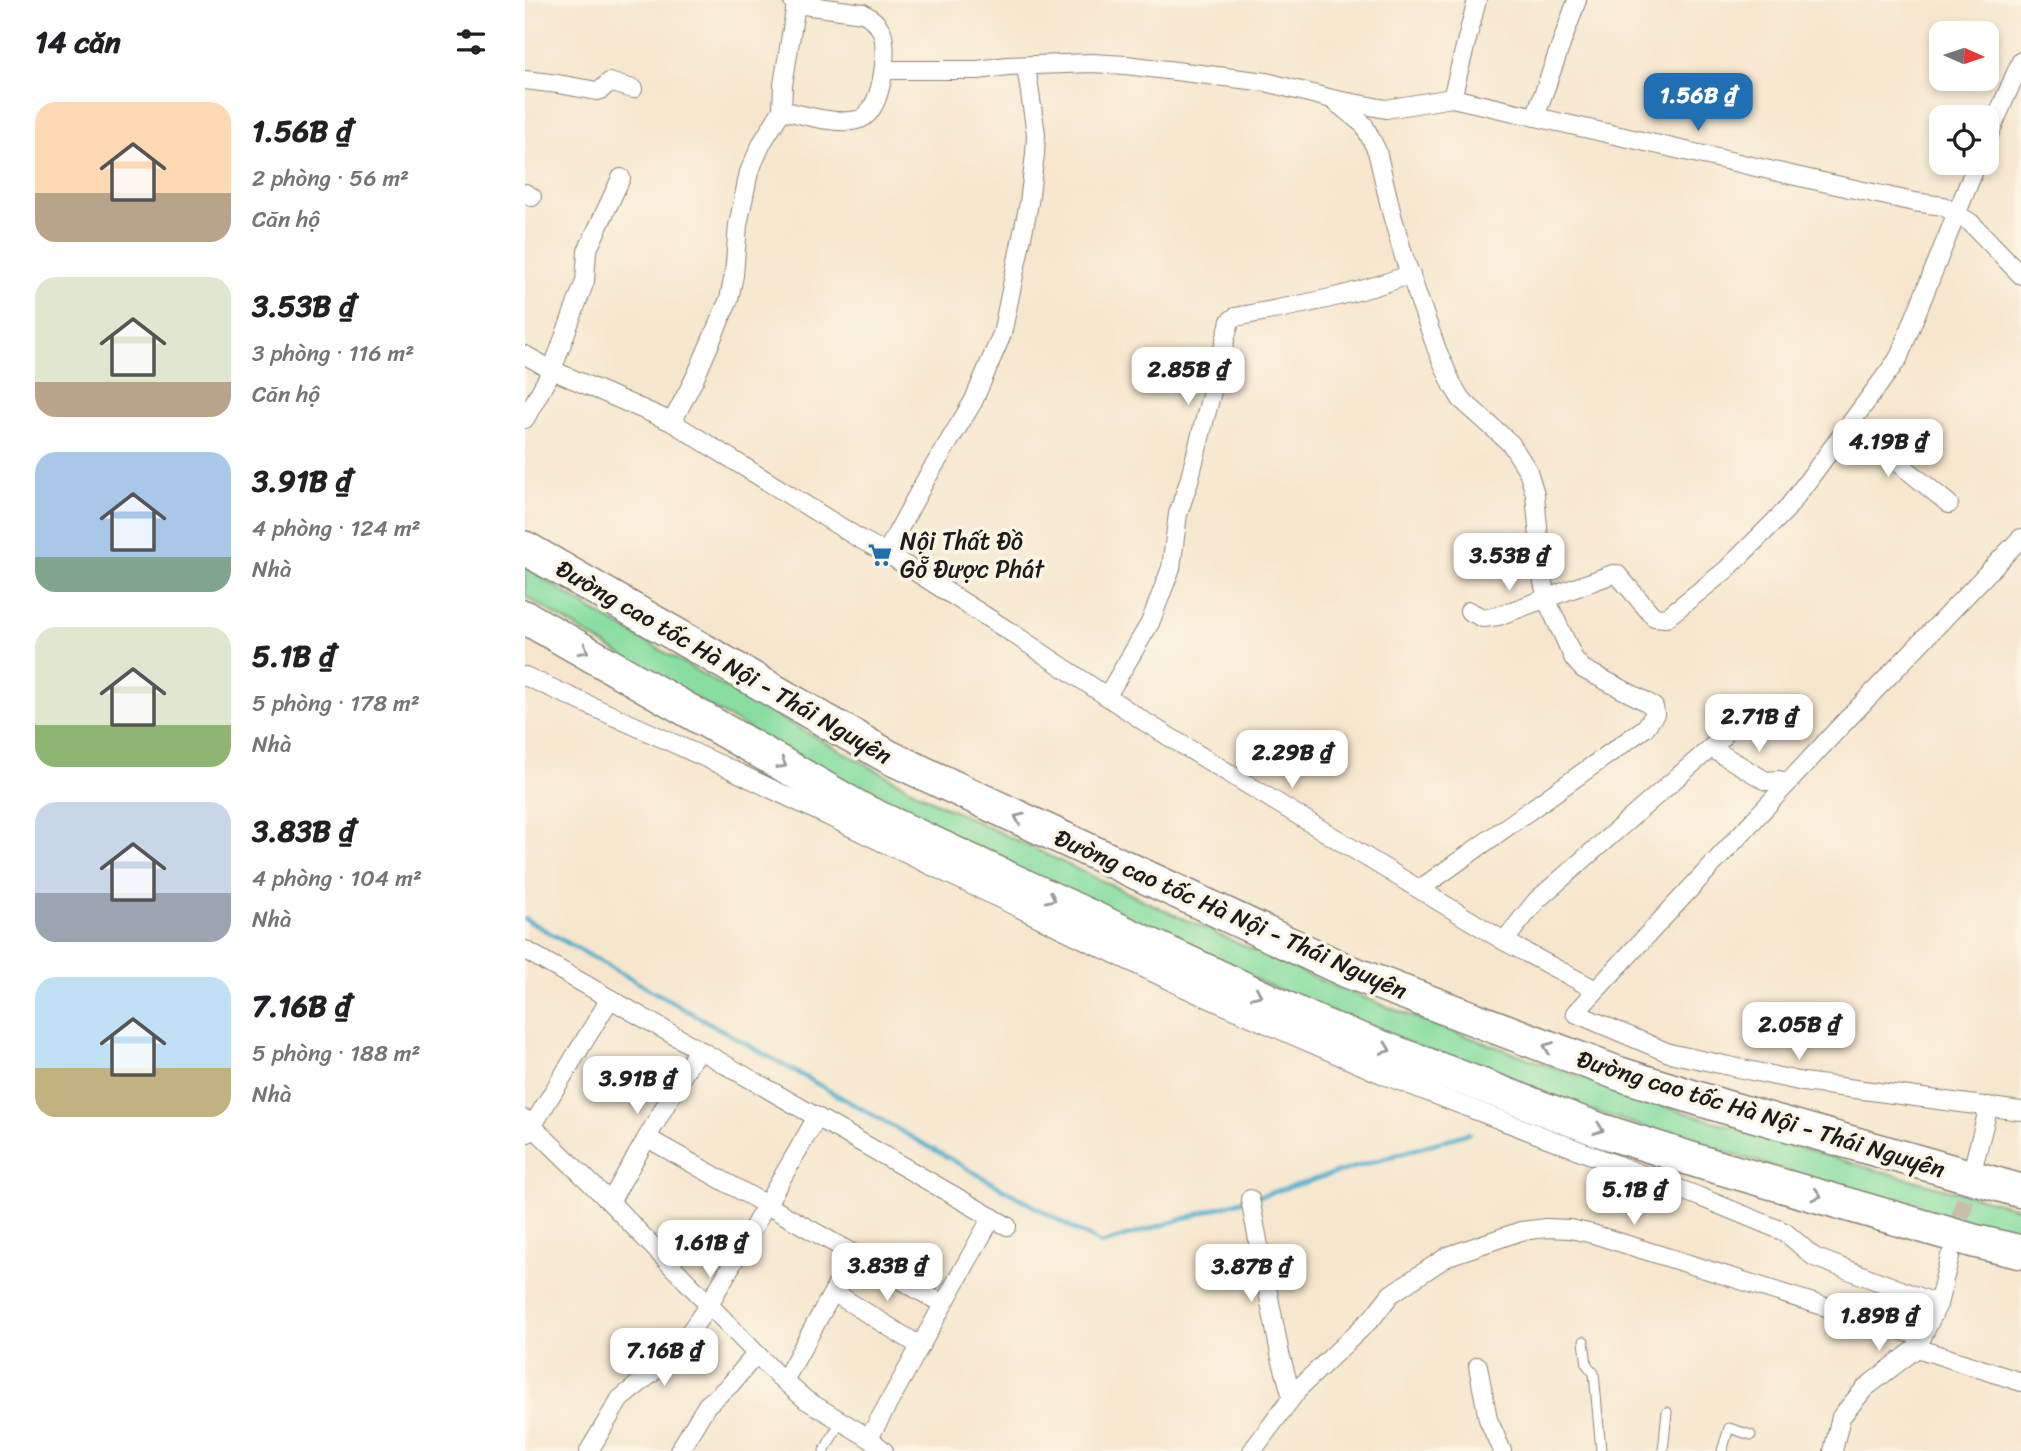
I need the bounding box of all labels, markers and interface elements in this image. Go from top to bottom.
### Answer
text: 14 căn [35,15,121,69]
north arrow [1929,21,1999,91]
map controls [1929,21,1999,175]
icon: filters [452,23,490,61]
pin: 1.56B ₫ [1633,74,1763,133]
text: 1.56B ₫ [1660,75,1736,116]
text: 1.56B ₫ [252,104,352,158]
button: locate [1929,105,1999,175]
icon: home [91,130,175,214]
text: 2 phòng · 56 m² [252,158,409,199]
text: Căn hộ [252,199,320,240]
text: 3.53B ₫ [252,279,355,333]
icon: home [91,305,175,389]
text: 3 phòng · 116 m² [252,333,414,374]
pin: 2.85B ₫ [1123,348,1253,407]
text: 2.85B ₫ [1148,349,1228,390]
text: Căn hộ [252,374,320,415]
pin: 4.19B ₫ [1823,420,1953,479]
text: 4.19B ₫ [1849,421,1927,462]
text: 3.91B ₫ [252,454,351,508]
icon: home [91,480,175,564]
text: 4 phòng · 124 m² [252,508,421,549]
place label: Nội Thất Đồ Gỗ Được Phát [900,520,1045,590]
pin: 3.53B ₫ [1444,534,1574,593]
text: 3.53B ₫ [1470,535,1548,576]
supermarket icon: Nội Thất Đồ Gỗ Được Phát [866,541,894,569]
street label: Đường cao tốc Hà Nội - Thái Nguyên [548,548,900,776]
text: Nhà [252,549,292,590]
text: 5.1B ₫ [252,629,335,683]
one-way arrow [577,642,590,655]
icon: home [91,655,175,739]
text: 5 phòng · 178 m² [252,683,420,724]
pin: 2.71B ₫ [1694,694,1824,754]
text: 2.71B ₫ [1721,696,1797,737]
text: Nhà [252,724,292,765]
pin: 2.29B ₫ [1227,730,1357,790]
text: 2.29B ₫ [1252,732,1332,773]
one-way arrow [774,756,787,769]
text: 3.83B ₫ [252,804,355,858]
one-way arrow [1014,812,1026,826]
street label: Đường cao tốc Hà Nội - Thái Nguyên [1048,817,1415,1011]
icon: home [91,830,175,914]
text: 4 phòng · 104 m² [252,858,422,899]
one-way arrow [1043,890,1056,904]
text: Nhà [252,899,292,940]
text: 7.16B ₫ [252,979,351,1033]
one-way arrow [1250,986,1262,1000]
pin: 2.05B ₫ [1734,1002,1864,1062]
text: 2.05B ₫ [1758,1004,1840,1045]
icon: home [91,1005,175,1089]
text: 5 phòng · 188 m² [252,1033,420,1074]
street label: Đường cao tốc Hà Nội - Thái Nguyên [1572,1038,1950,1190]
one-way arrow [1380,1041,1392,1055]
one-way arrow [1543,1041,1555,1055]
pin: 3.91B ₫ [572,1056,702,1116]
text: 3.91B ₫ [599,1058,675,1099]
text: Nhà [252,1074,292,1115]
one-way arrow [1593,1121,1605,1135]
pin: 5.1B ₫ [1577,1168,1691,1227]
text: 5.1B ₫ [1602,1169,1666,1210]
one-way arrow [1810,1187,1822,1202]
pin: 1.61B ₫ [645,1220,775,1280]
text: 1.61B ₫ [674,1222,746,1263]
pin: 3.83B ₫ [822,1244,952,1303]
pin: 3.87B ₫ [1186,1244,1316,1304]
text: 3.83B ₫ [848,1245,926,1286]
text: 3.87B ₫ [1211,1246,1291,1287]
pin: 1.89B ₫ [1814,1294,1944,1353]
text: 1.89B ₫ [1840,1295,1918,1336]
pin: 7.16B ₫ [599,1328,729,1388]
text: 7.16B ₫ [626,1330,702,1371]

